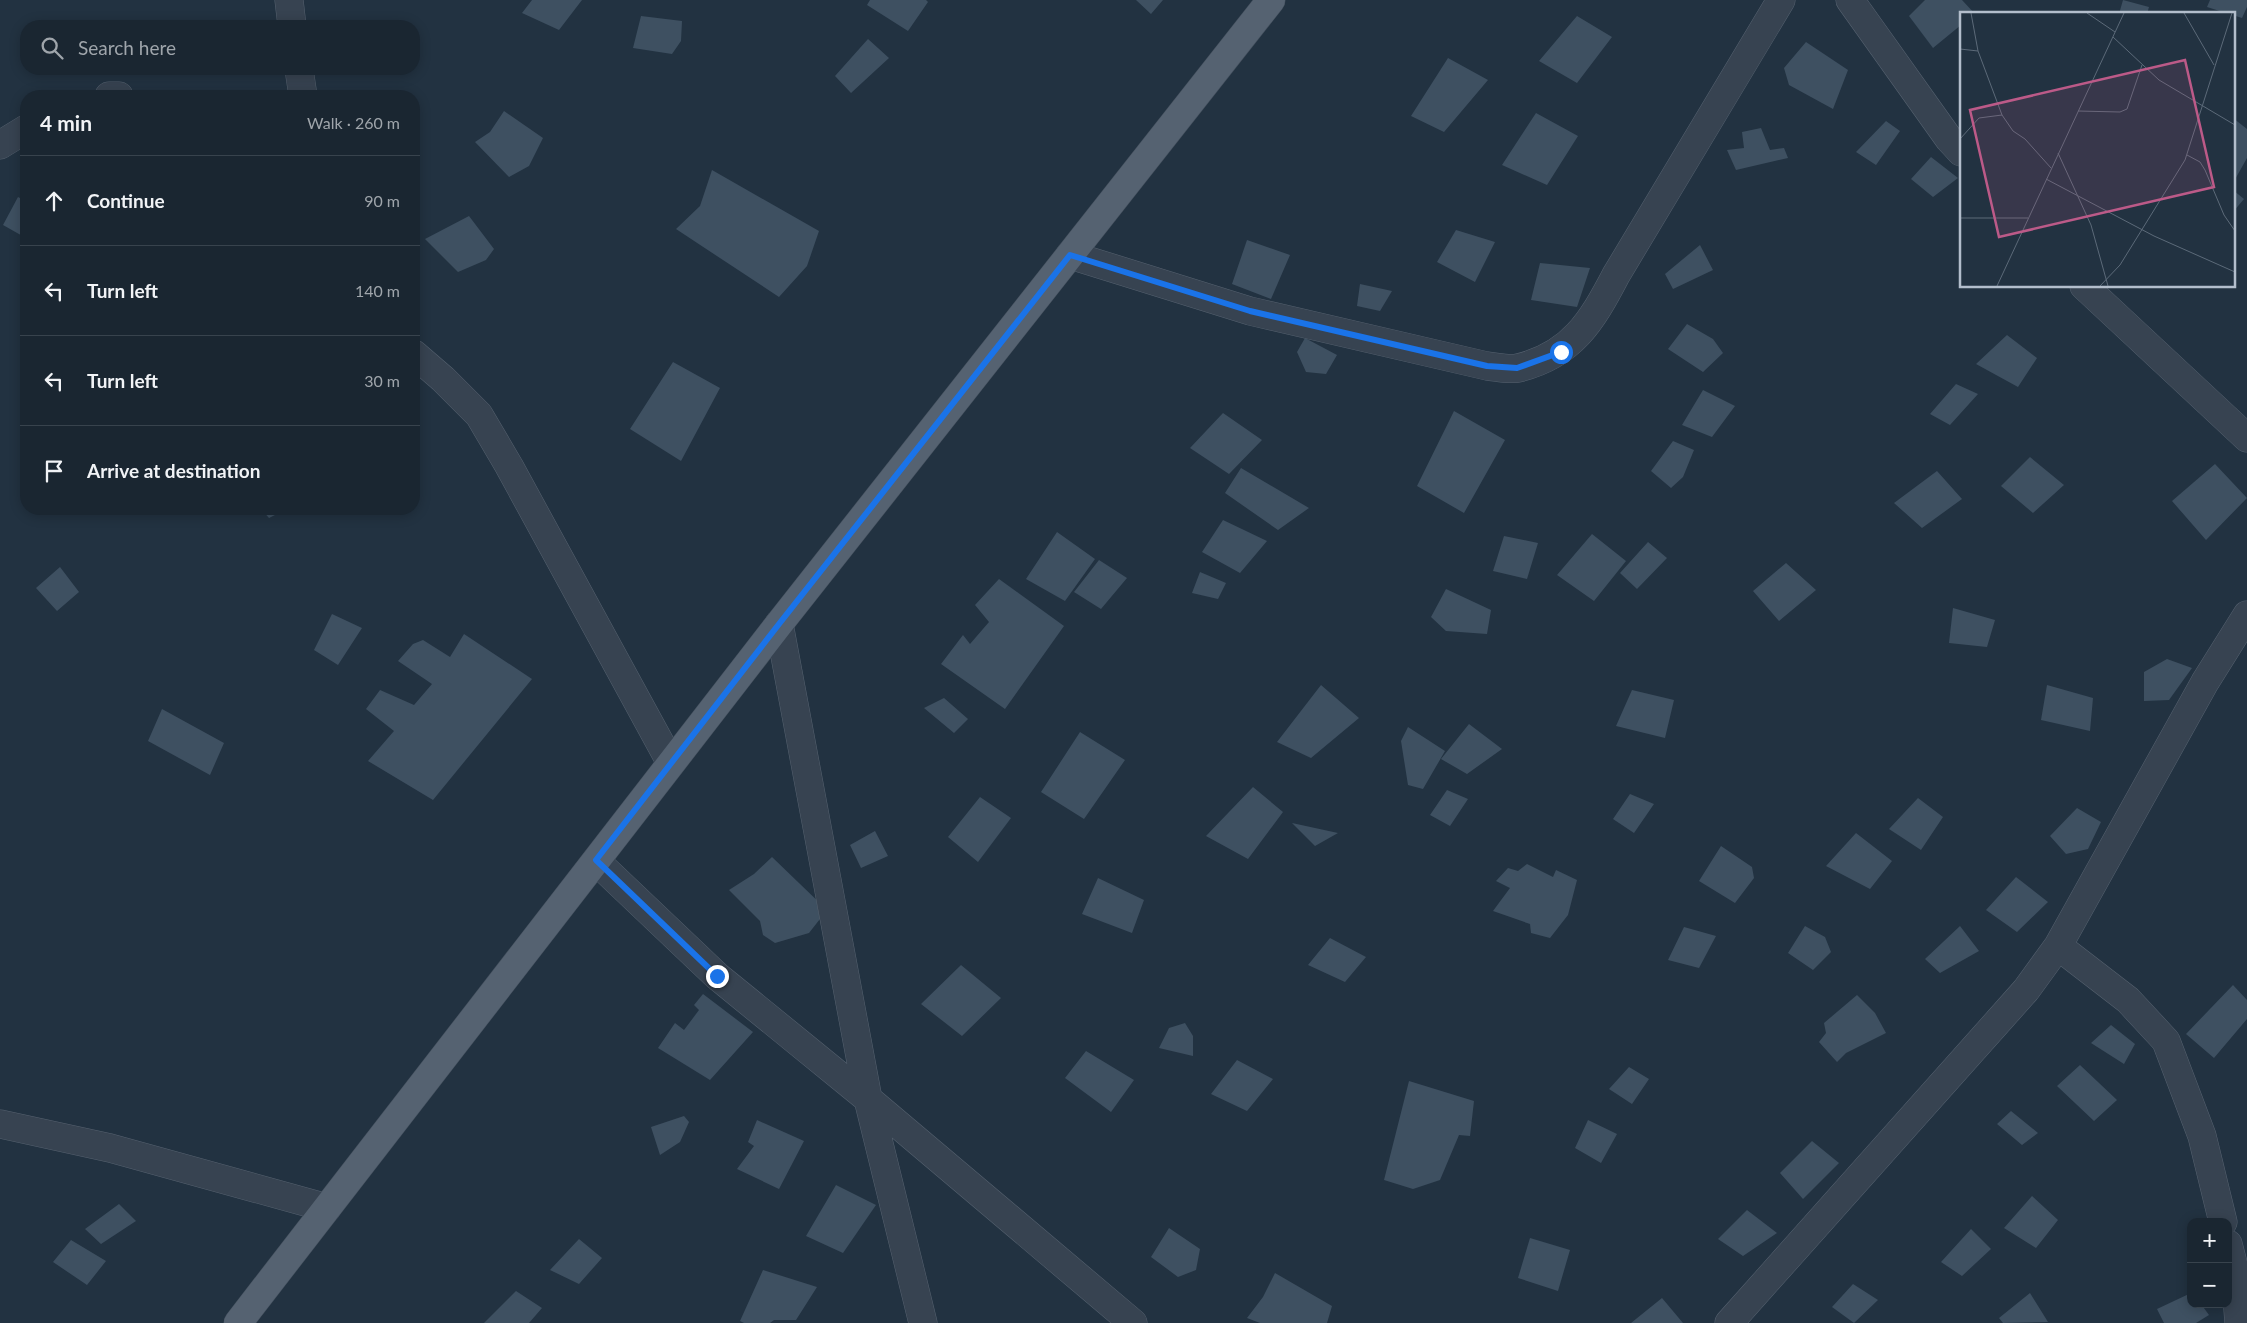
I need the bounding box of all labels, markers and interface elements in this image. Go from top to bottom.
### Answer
inset map [1960,12,2234,288]
search box [20,20,420,75]
icon: search [38,34,66,62]
text: Search here [78,36,176,59]
text: 4 min [40,110,92,135]
text: Walk · 260 m [307,113,400,132]
icon: ahead [40,187,68,215]
text: Continue [87,189,165,212]
text: 90 m [364,191,400,210]
icon: left [40,277,68,305]
text: Turn left [87,279,158,302]
text: 140 m [355,281,400,300]
route start [1550,341,1573,364]
icon: left [40,367,68,395]
text: Turn left [87,369,158,392]
text: 30 m [364,371,400,390]
icon: arrive [40,457,68,485]
text: Arrive at destination [87,459,260,482]
route end [706,965,729,988]
map controls [2187,1218,2232,1308]
button: + [2187,1218,2232,1263]
button: − [2187,1263,2232,1308]

